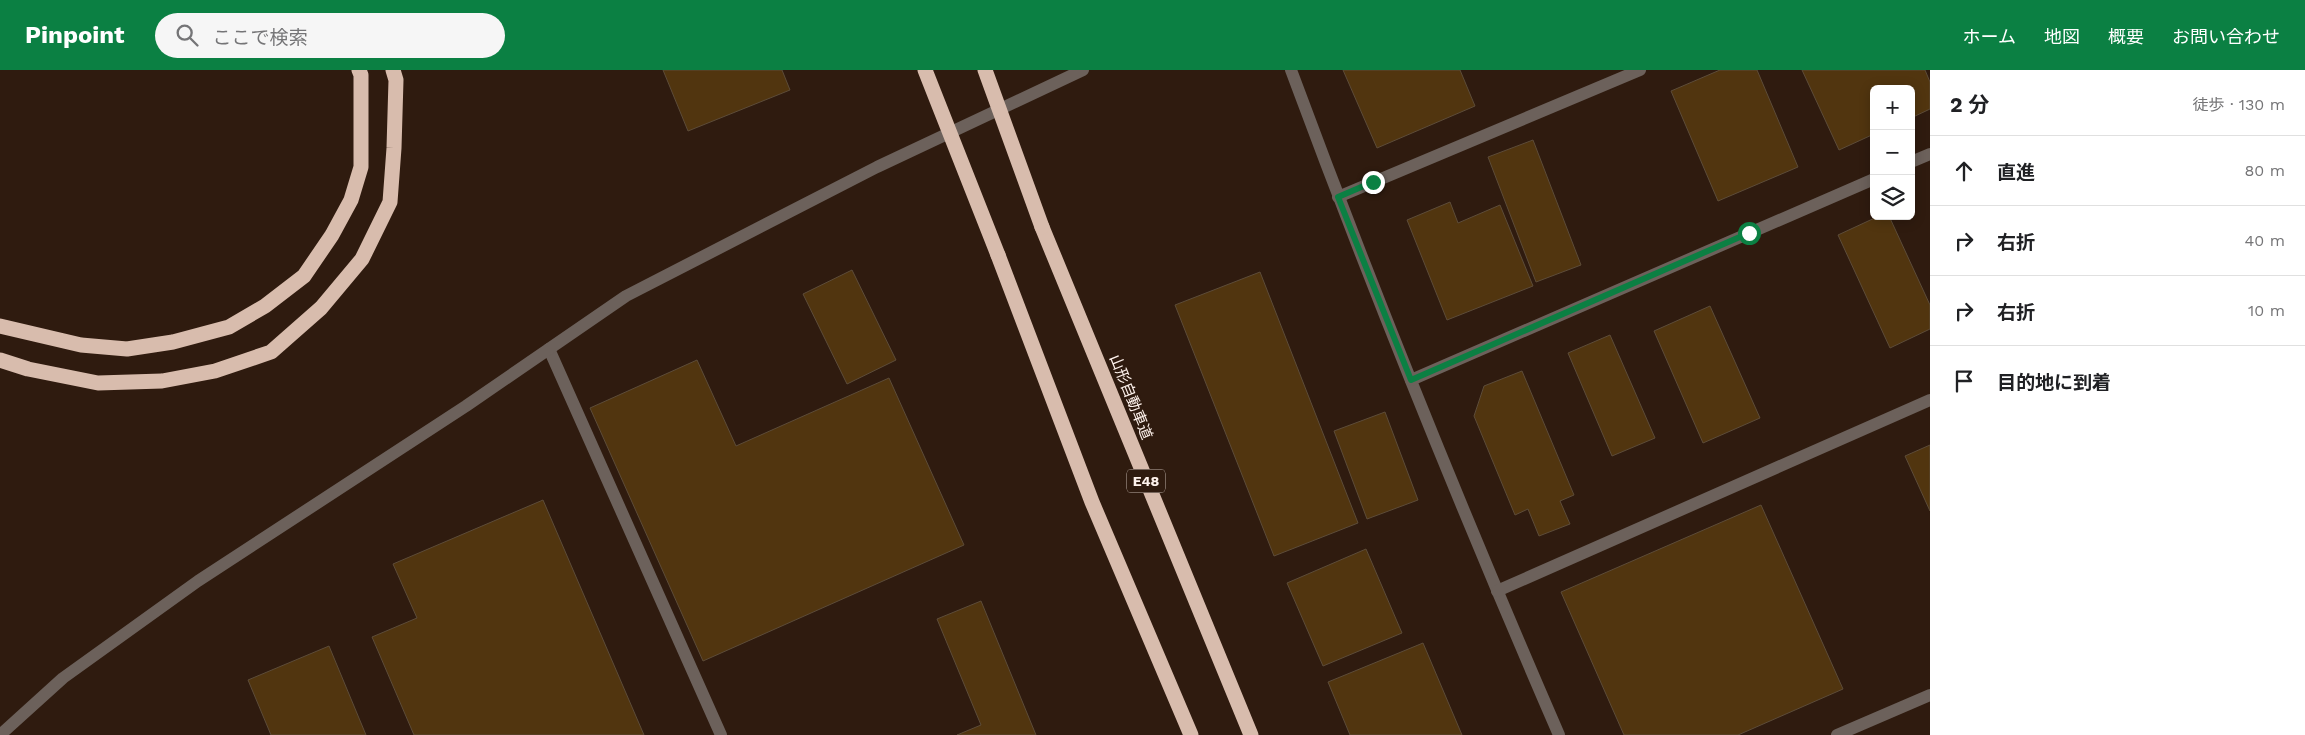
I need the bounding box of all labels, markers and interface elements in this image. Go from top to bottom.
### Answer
search box [155,13,505,58]
text: Pinpoint [25,21,125,49]
icon: search [173,21,201,49]
text: ここで検索 [213,26,308,49]
text: ホーム [1963,26,2016,47]
text: 地図 [2044,26,2080,47]
text: 概要 [2108,26,2144,47]
text: お問い合わせ [2172,26,2280,47]
map controls [1870,85,1915,220]
button: + [1870,85,1915,130]
text: 2 分 [1950,92,1990,117]
text: 徒歩 · 130 m [2193,95,2285,114]
button: − [1870,130,1915,175]
icon: ahead [1950,157,1978,185]
text: 直進 [1997,161,2035,184]
text: 80 m [2244,161,2285,180]
route end [1362,171,1385,194]
button: layers [1870,175,1915,220]
route start [1738,222,1761,245]
icon: right [1950,227,1978,255]
text: 右折 [1997,231,2035,254]
text: 40 m [2245,231,2285,250]
icon: right [1950,297,1978,325]
text: 右折 [1997,301,2035,324]
text: 10 m [2248,301,2285,320]
street label: 山形自動車道 [1106,352,1156,442]
icon: arrive [1950,367,1978,395]
text: 目的地に到着 [1997,371,2111,394]
road number: E48 [1127,470,1165,492]

